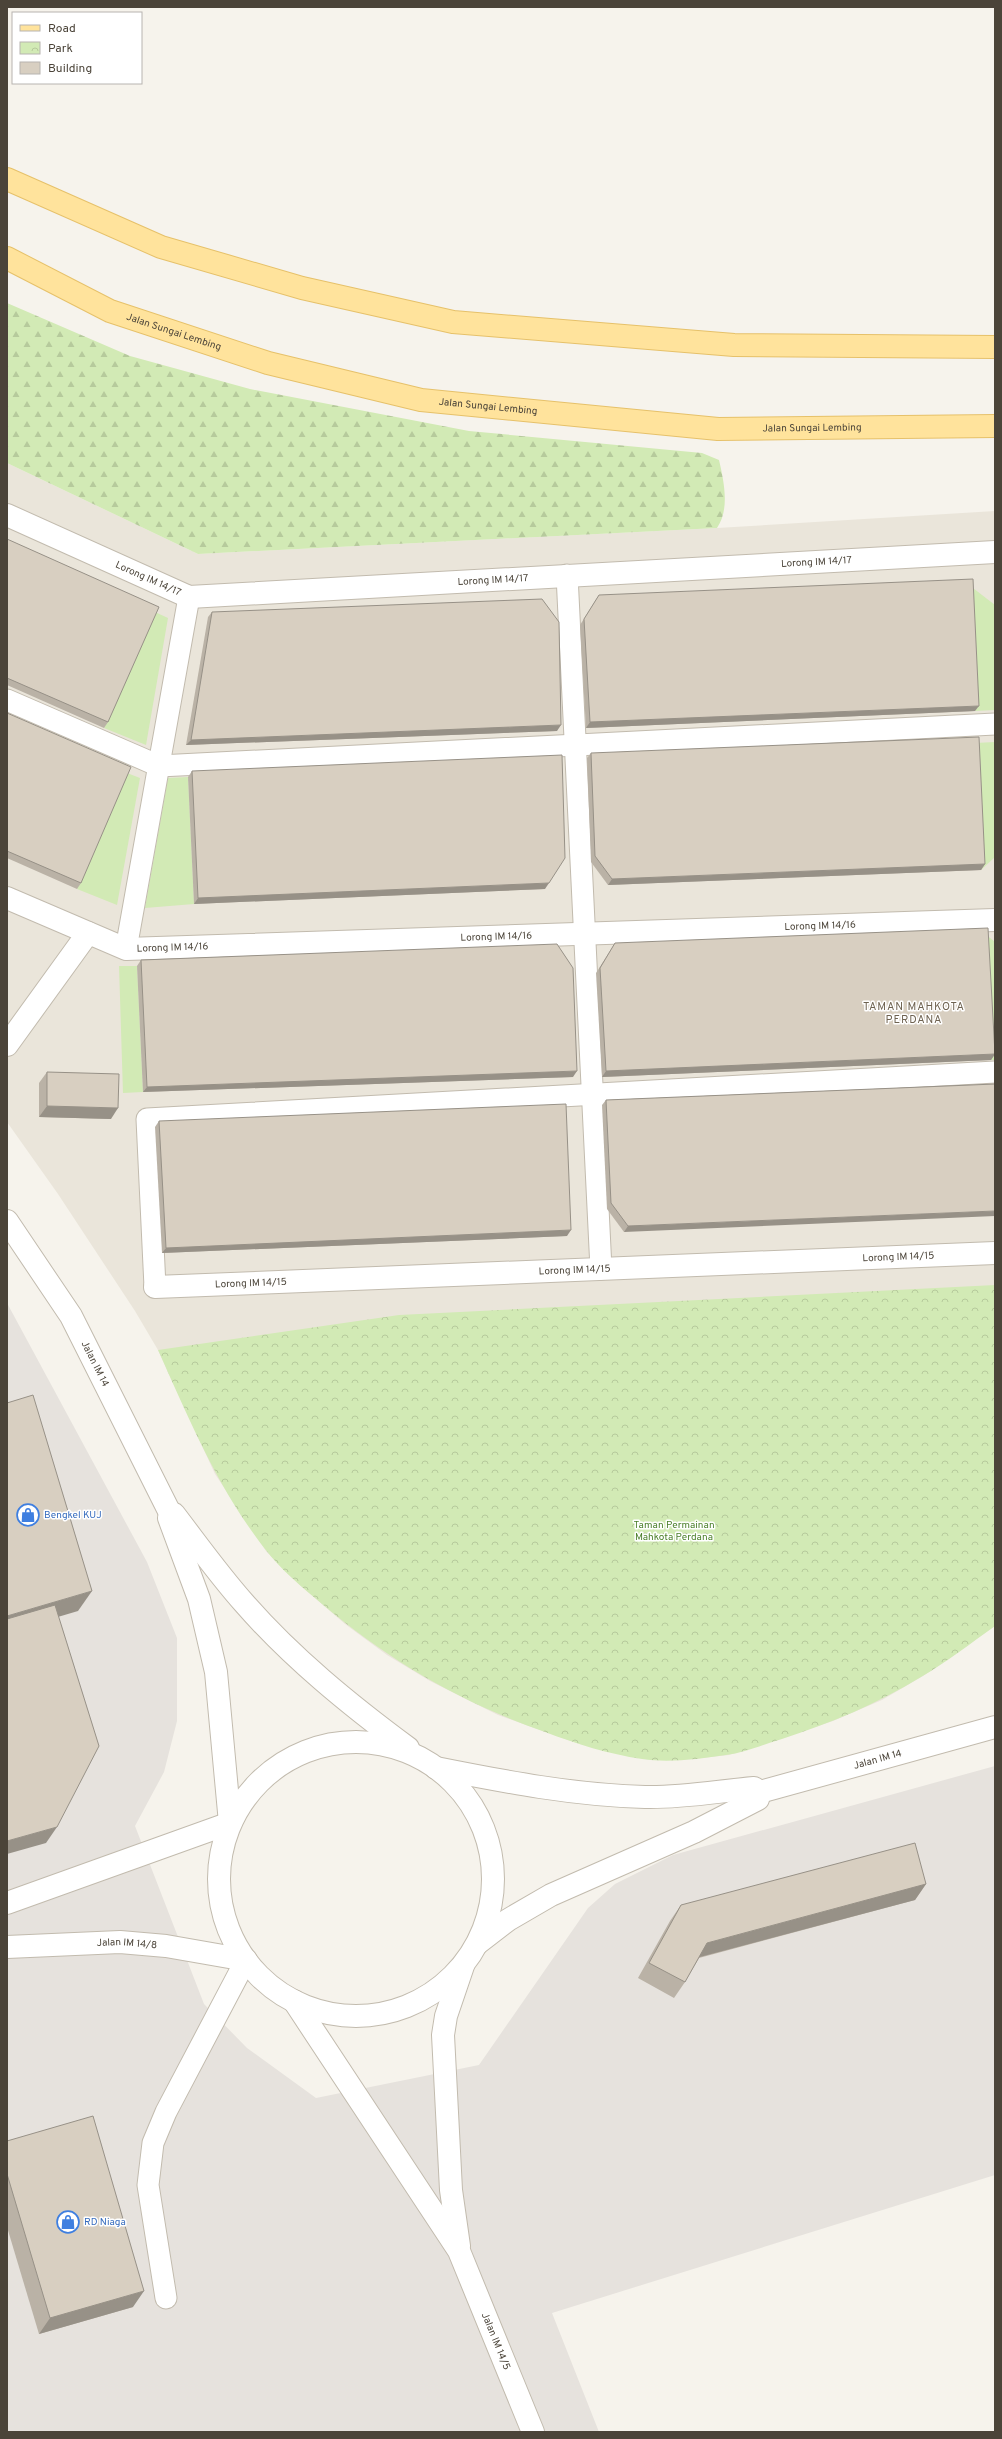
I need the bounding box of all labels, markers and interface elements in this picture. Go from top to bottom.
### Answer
legend [12,12,142,84]
text: Road [48,21,76,37]
text: Park [48,41,73,57]
text: Building [48,61,92,77]
street label: Jalan Sungai Lembing [125,310,223,354]
street label: Jalan Sungai Lembing [438,395,538,418]
street label: Jalan Sungai Lembing [762,421,862,435]
street label: Lorong IM 14/17 [781,554,852,570]
street label: Lorong IM 14/17 [113,558,183,599]
street label: Lorong IM 14/17 [457,572,529,588]
street label: Lorong IM 14/16 [784,918,856,934]
street label: Lorong IM 14/16 [460,929,532,944]
street label: Lorong IM 14/16 [136,940,209,955]
district label: TAMAN MAHKOTA PERDANA [863,1000,965,1027]
street label: Lorong IM 14/15 [862,1249,935,1265]
street label: Lorong IM 14/15 [538,1262,611,1278]
street label: Lorong IM 14/15 [215,1275,287,1291]
street label: Jalan IM 14 [78,1339,112,1389]
shop icon: Bengkel KUJ [15,1502,41,1528]
place label: Bengkel KUJ [44,1509,102,1522]
park label: Taman Permainan Mahkota Perdana [633,1519,715,1544]
street label: Jalan IM 14 [852,1747,903,1772]
street label: Jalan IM 14/8 [96,1935,158,1952]
shop icon: RD Niaga [55,2209,81,2235]
place label: RD Niaga [84,2216,126,2229]
street label: Jalan IM 14/5 [478,2311,513,2372]

